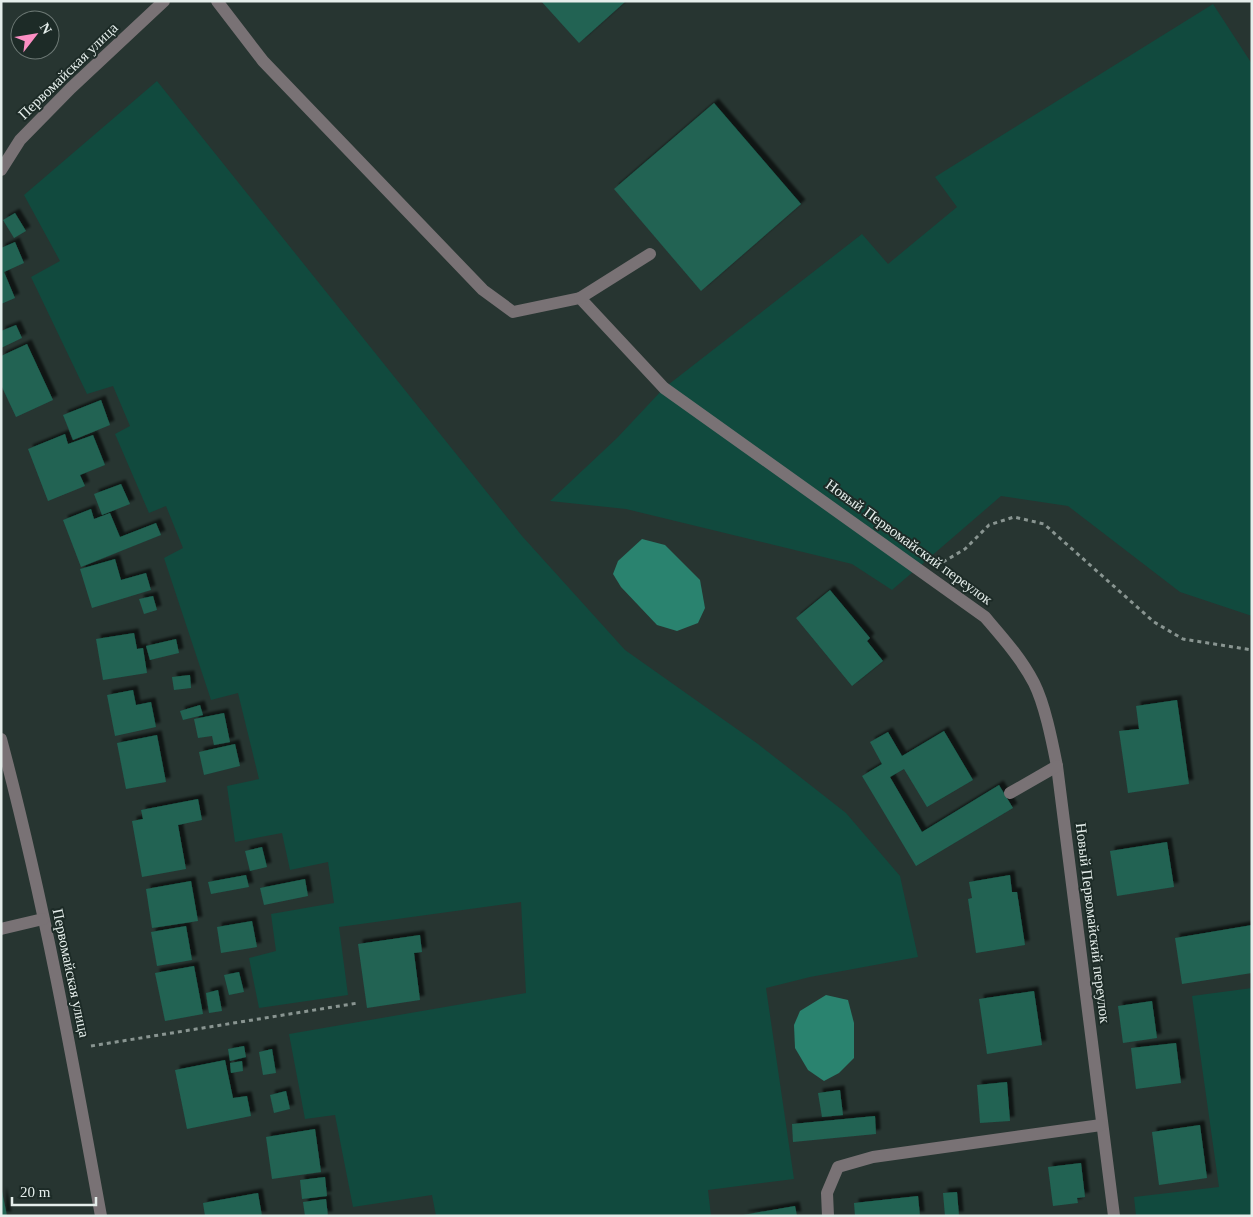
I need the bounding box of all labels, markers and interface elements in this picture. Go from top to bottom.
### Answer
north arrow [10,10,60,60]
street label: Первомайская улица [15,19,121,122]
text: N [37,20,55,37]
street label: Новый Первомайский переулок [823,476,996,608]
street label: Новый Первомайский переулок [1073,822,1113,1025]
street label: Первомайская улица [50,907,93,1039]
scale bar [12,1174,96,1206]
text: 20 m [20,1184,51,1200]

